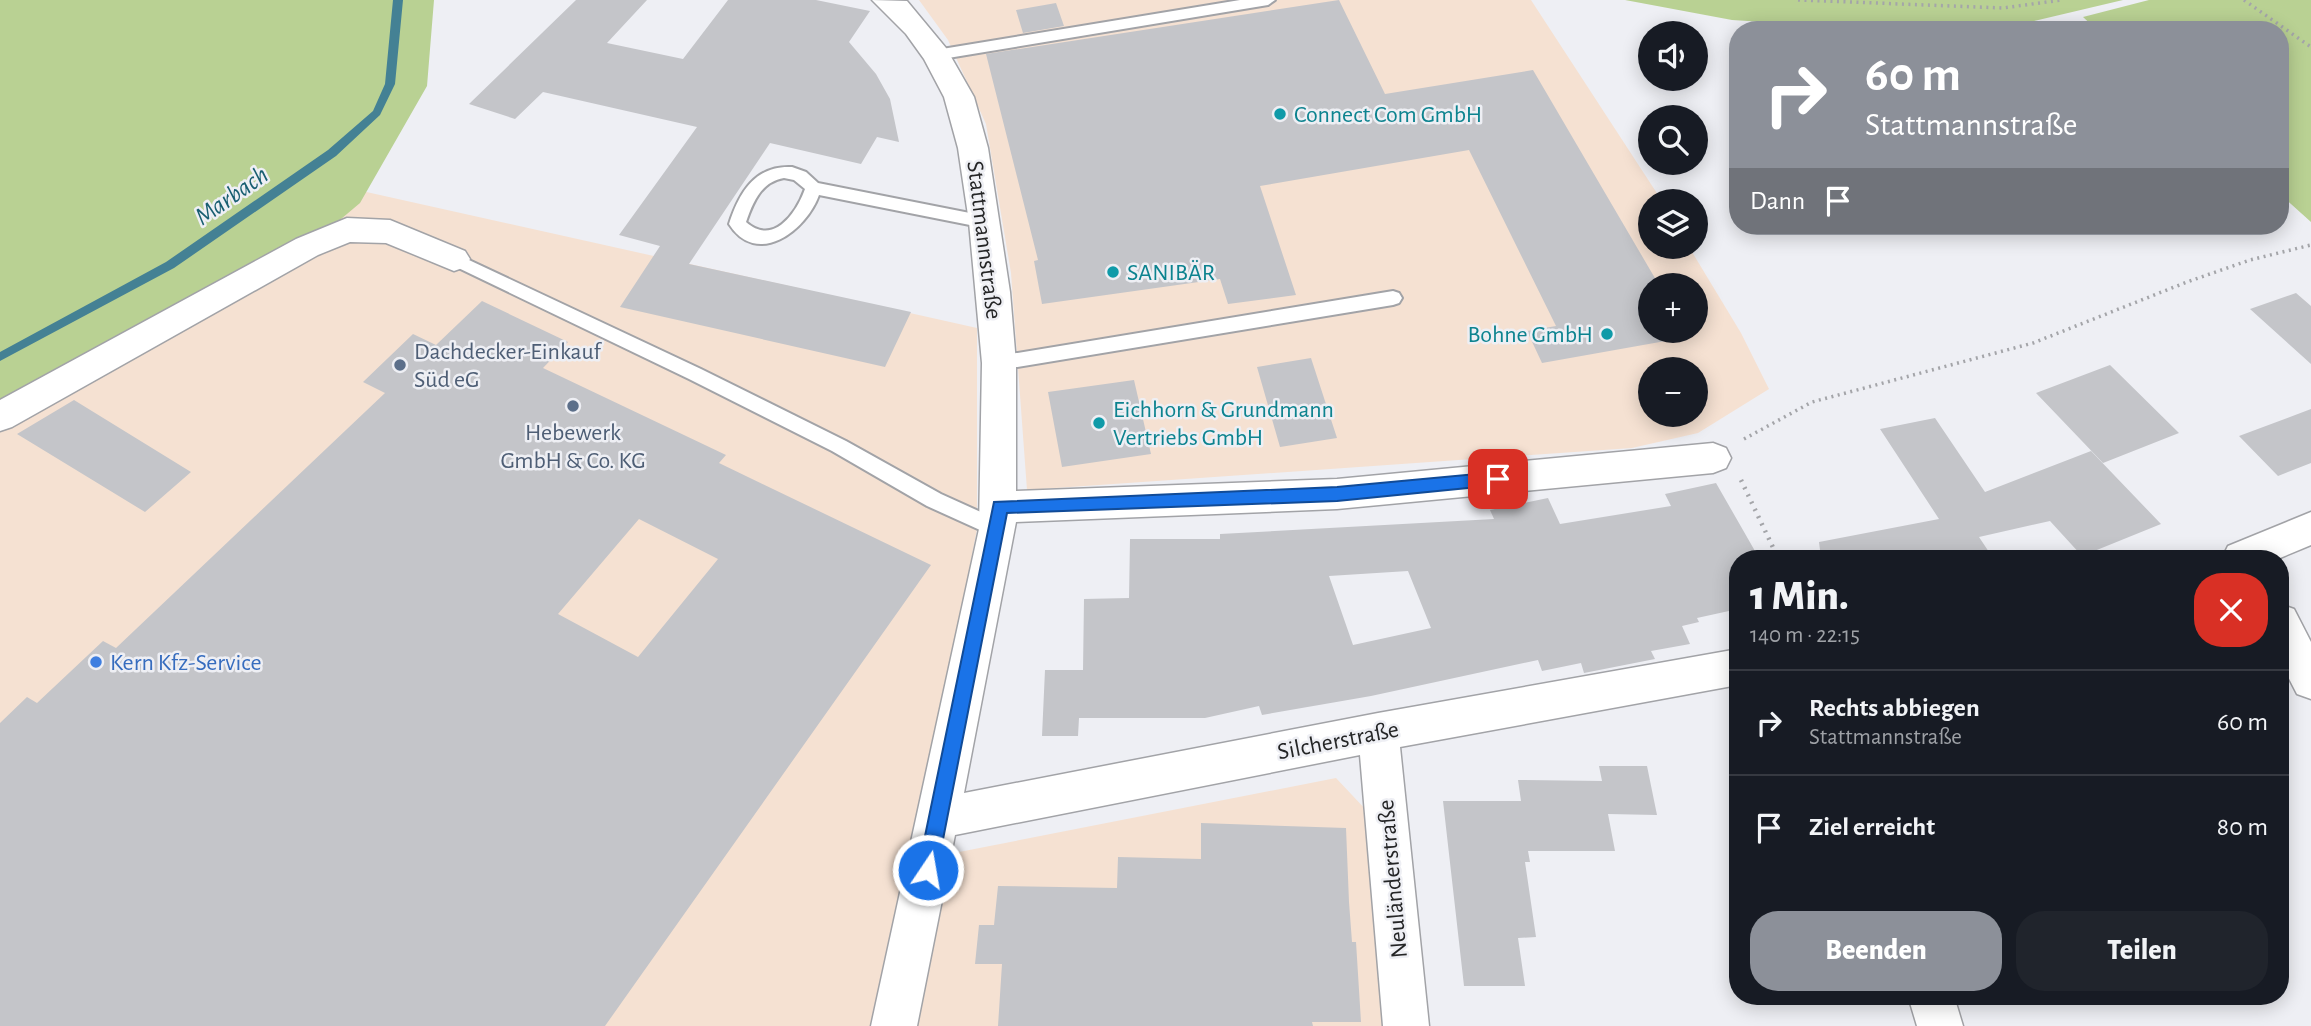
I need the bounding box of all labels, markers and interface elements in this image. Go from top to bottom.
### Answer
map controls [1638,21,1708,427]
button: sound [1638,21,1708,91]
icon: right [1750,49,1841,140]
text: 60 m [1865,51,1961,100]
place label: Connect Com GmbH [1294,103,1482,127]
button: search [1638,105,1708,175]
marker: Connect Com GmbH [1272,106,1288,122]
text: Stattmannstraße [1865,109,2078,141]
street label: Stattmannstraße [962,160,1006,321]
water label: Marbach [190,161,273,230]
icon: arrive [1819,182,1857,220]
text: Dann [1750,188,1805,214]
button: layers [1638,189,1708,259]
place label: SANIBÄR [1127,260,1215,285]
marker: SANIBÄR [1105,264,1121,280]
button: + [1638,273,1708,343]
place label: Bohne GmbH [1468,323,1593,347]
marker: Bohne GmbH [1599,326,1615,342]
place label: Dachdecker-Einkauf Süd eG [414,340,603,392]
marker: Dachdecker-Einkauf Süd eG [392,357,408,373]
button: − [1638,357,1708,427]
marker: Hebewerk GmbH & Co. KG [565,398,581,414]
place label: Eichhorn & Grundmann Vertriebs GmbH [1113,398,1334,450]
marker: Eichhorn & Grundmann Vertriebs GmbH [1091,415,1107,431]
place label: Hebewerk GmbH & Co. KG [500,421,646,473]
pin [1468,449,1528,509]
icon: arrive [1479,460,1517,498]
button: close [2194,573,2268,647]
text: 1 Min. [1750,575,1849,617]
text: 140 m · 22:15 [1750,624,1860,647]
place label: Kern Kfz-Service [110,651,262,675]
marker: Kern Kfz-Service [88,654,104,670]
text: Rechts abbiegen [1809,695,1980,721]
icon: right [1750,704,1788,742]
text: 60 m [2217,709,2268,735]
street label: Silcherstraße [1275,717,1401,765]
text: Stattmannstraße [1809,726,1962,749]
street label: Neuländerstraße [1374,799,1412,959]
icon: arrive [1750,809,1788,847]
text: Ziel erreicht [1809,814,1935,840]
text: 80 m [2217,814,2268,840]
position arrow [891,833,965,907]
button: Beenden [1750,911,2002,991]
button: Teilen [2016,911,2268,991]

